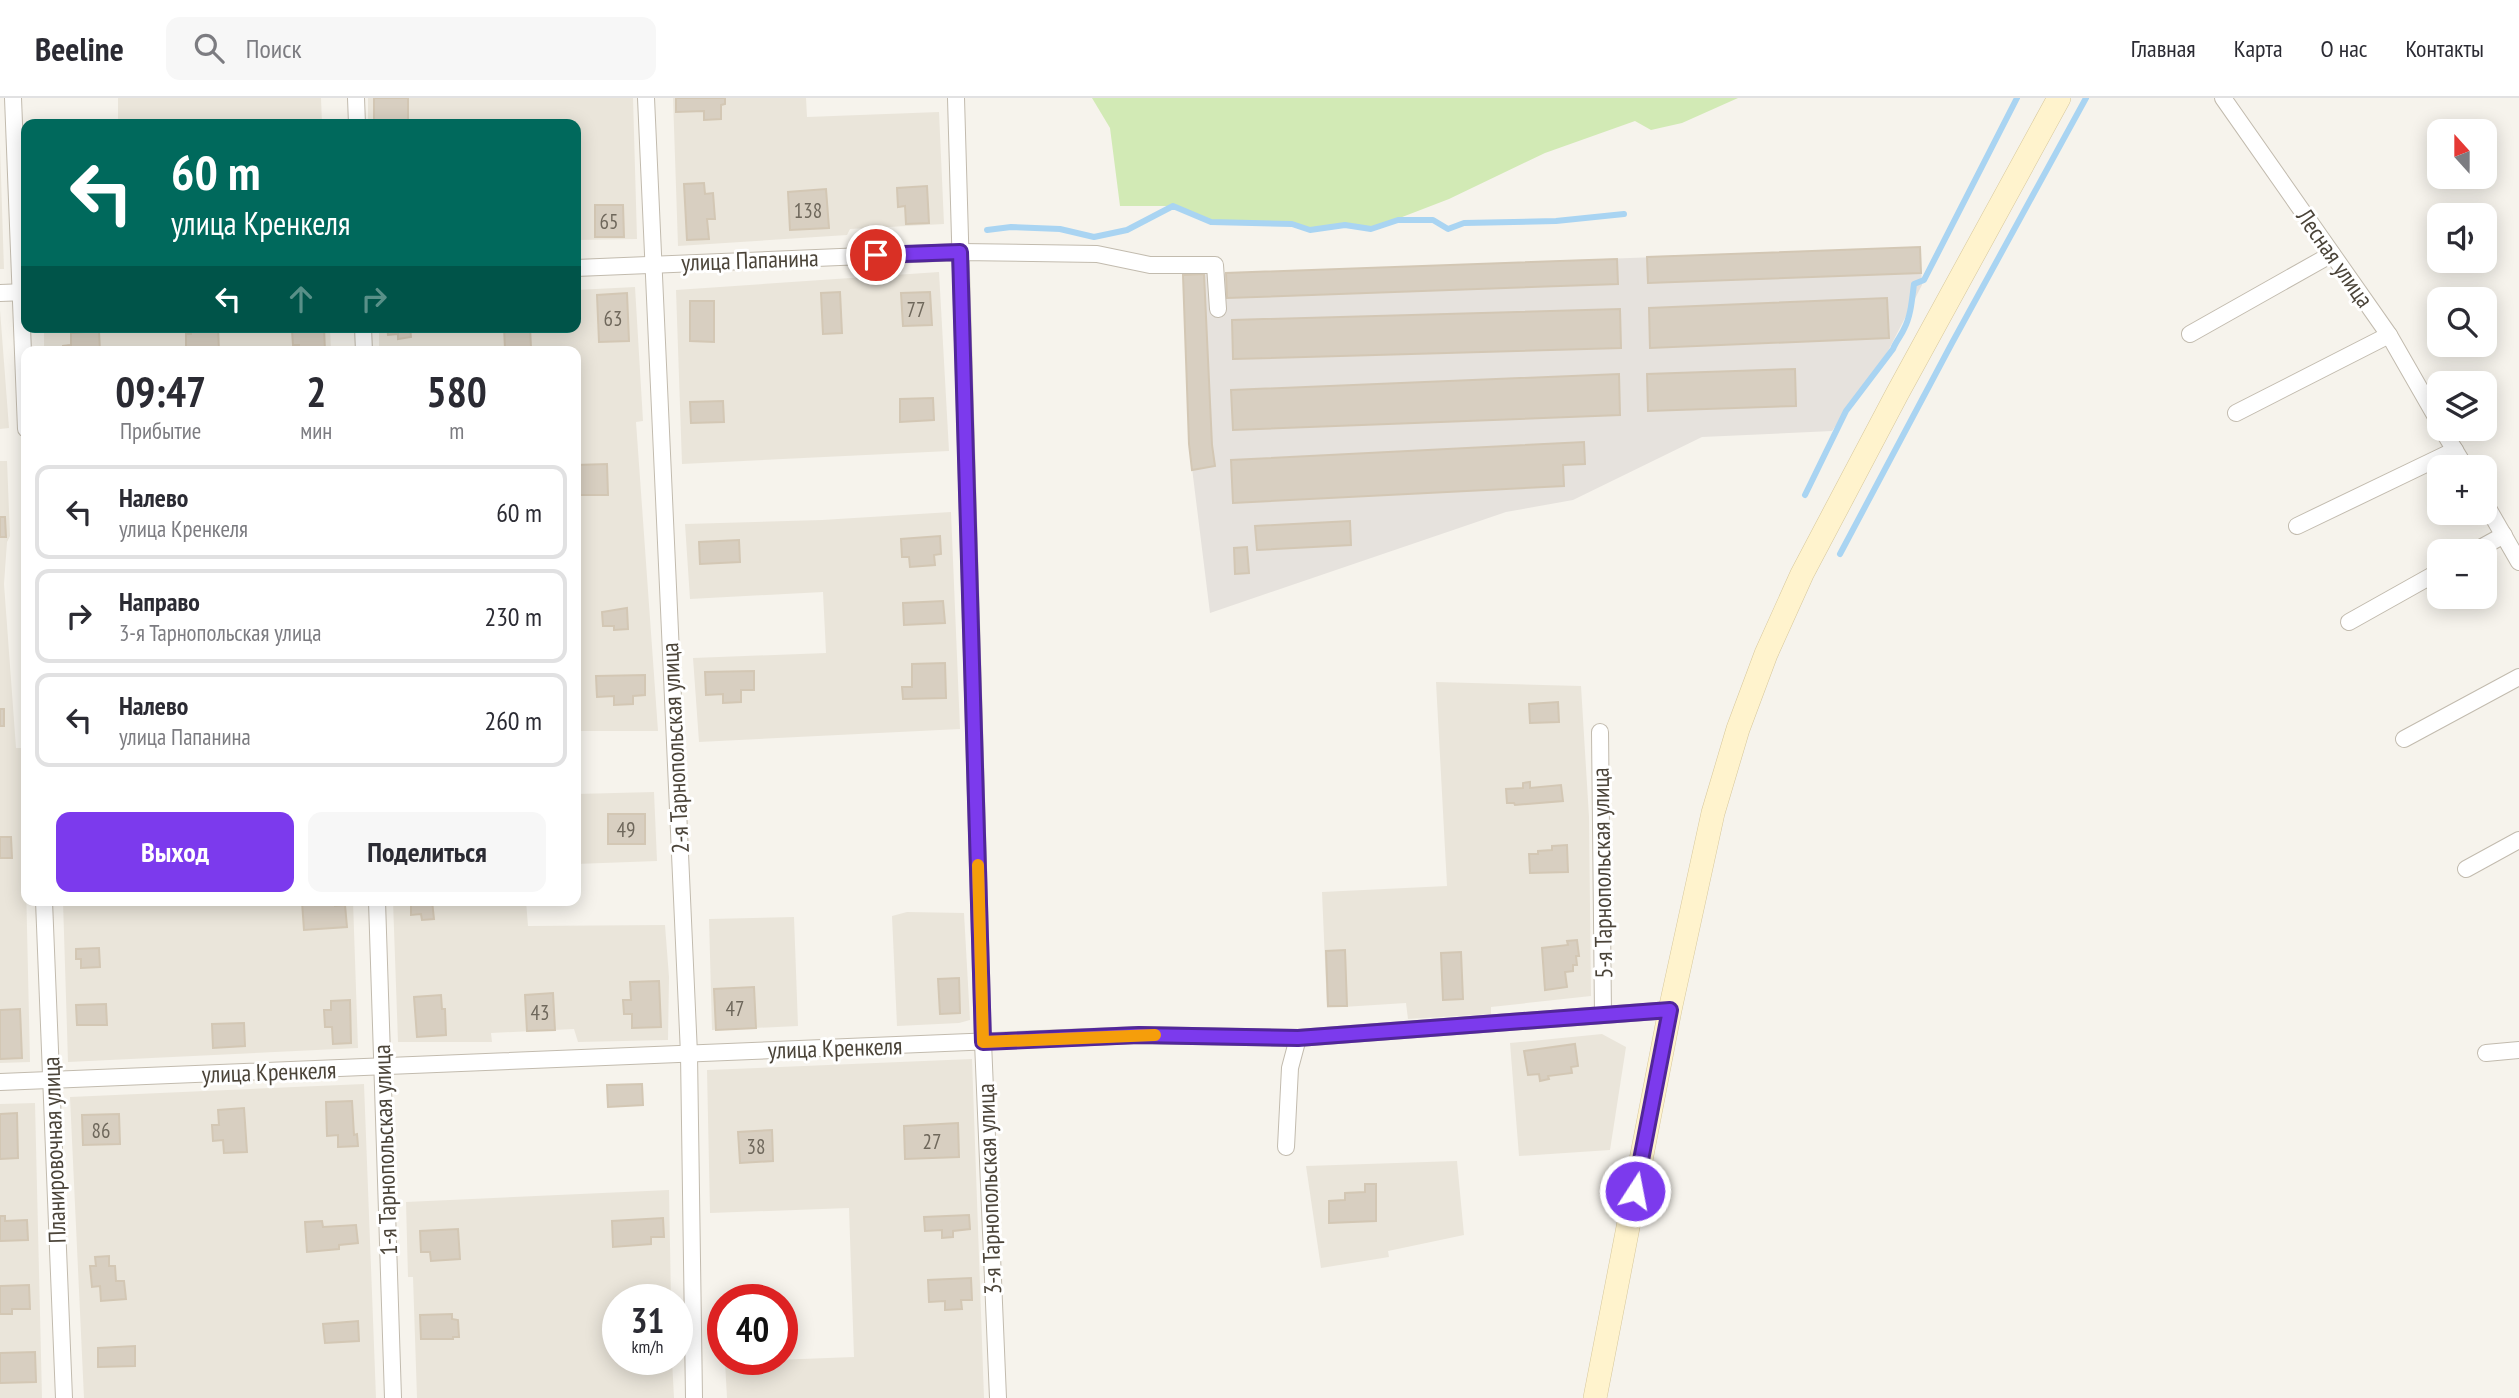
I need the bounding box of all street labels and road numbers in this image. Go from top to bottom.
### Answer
street label: Лесная улица [2289,202,2380,314]
street label: улица Папанина [681,242,819,278]
street label: 2-я Тарнопольская улица [654,642,696,854]
street label: 5-я Тарнопольская улица [1585,767,1619,979]
street label: улица Кренкеля [767,1030,903,1066]
street label: 1-я Тарнопольская улица [366,1044,404,1256]
street label: улица Кренкеля [201,1054,337,1090]
street label: Планировочная улица [35,1056,73,1244]
street label: 3-я Тарнопольская улица [970,1083,1008,1295]

